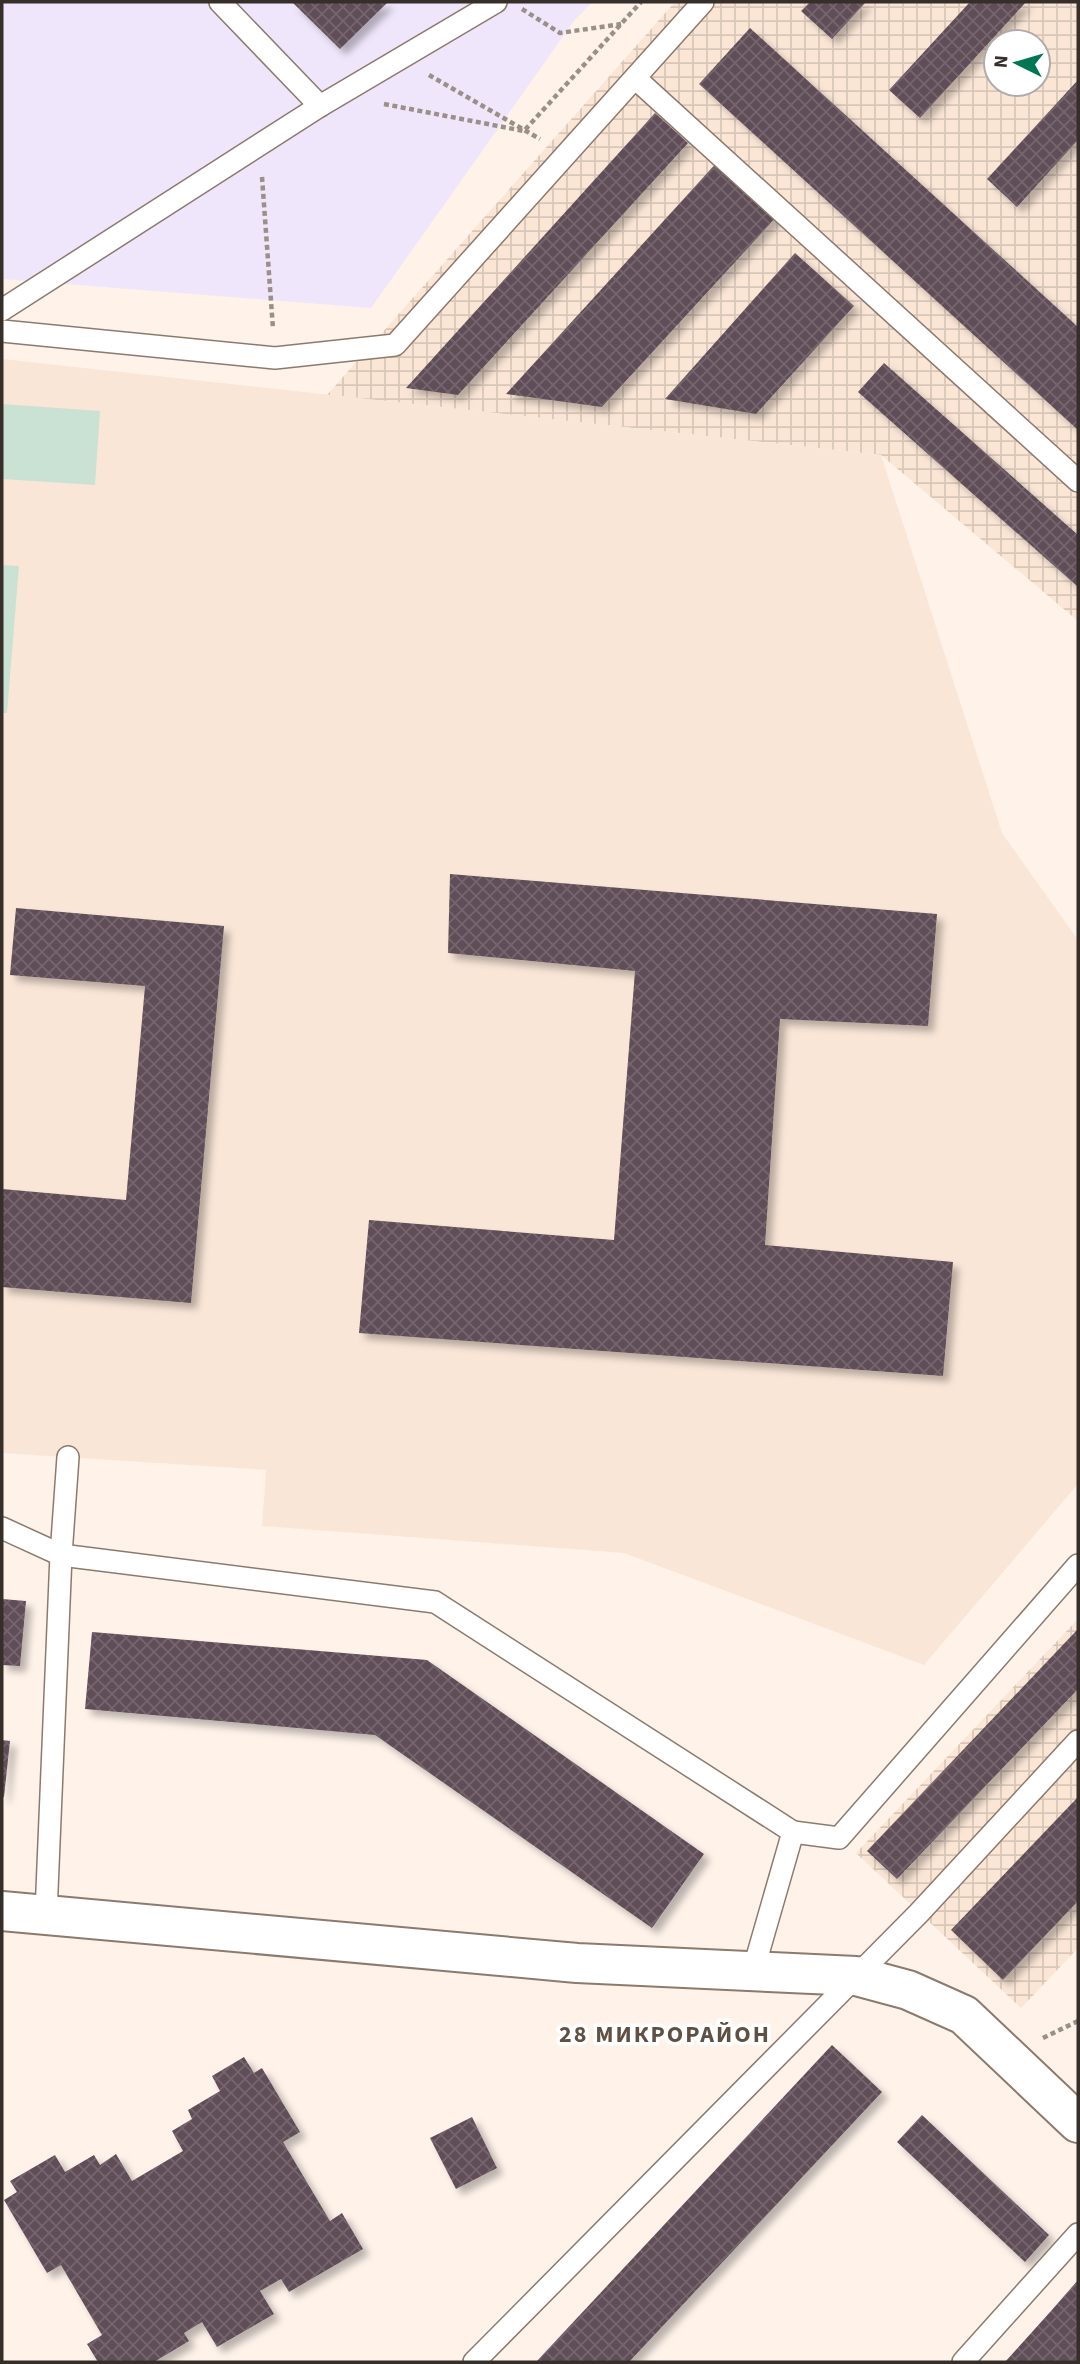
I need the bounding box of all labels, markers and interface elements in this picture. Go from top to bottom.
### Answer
north arrow [982,28,1052,98]
text: N [988,54,1016,69]
district label: 28 МИКРОРАЙОН [559,2017,771,2052]

